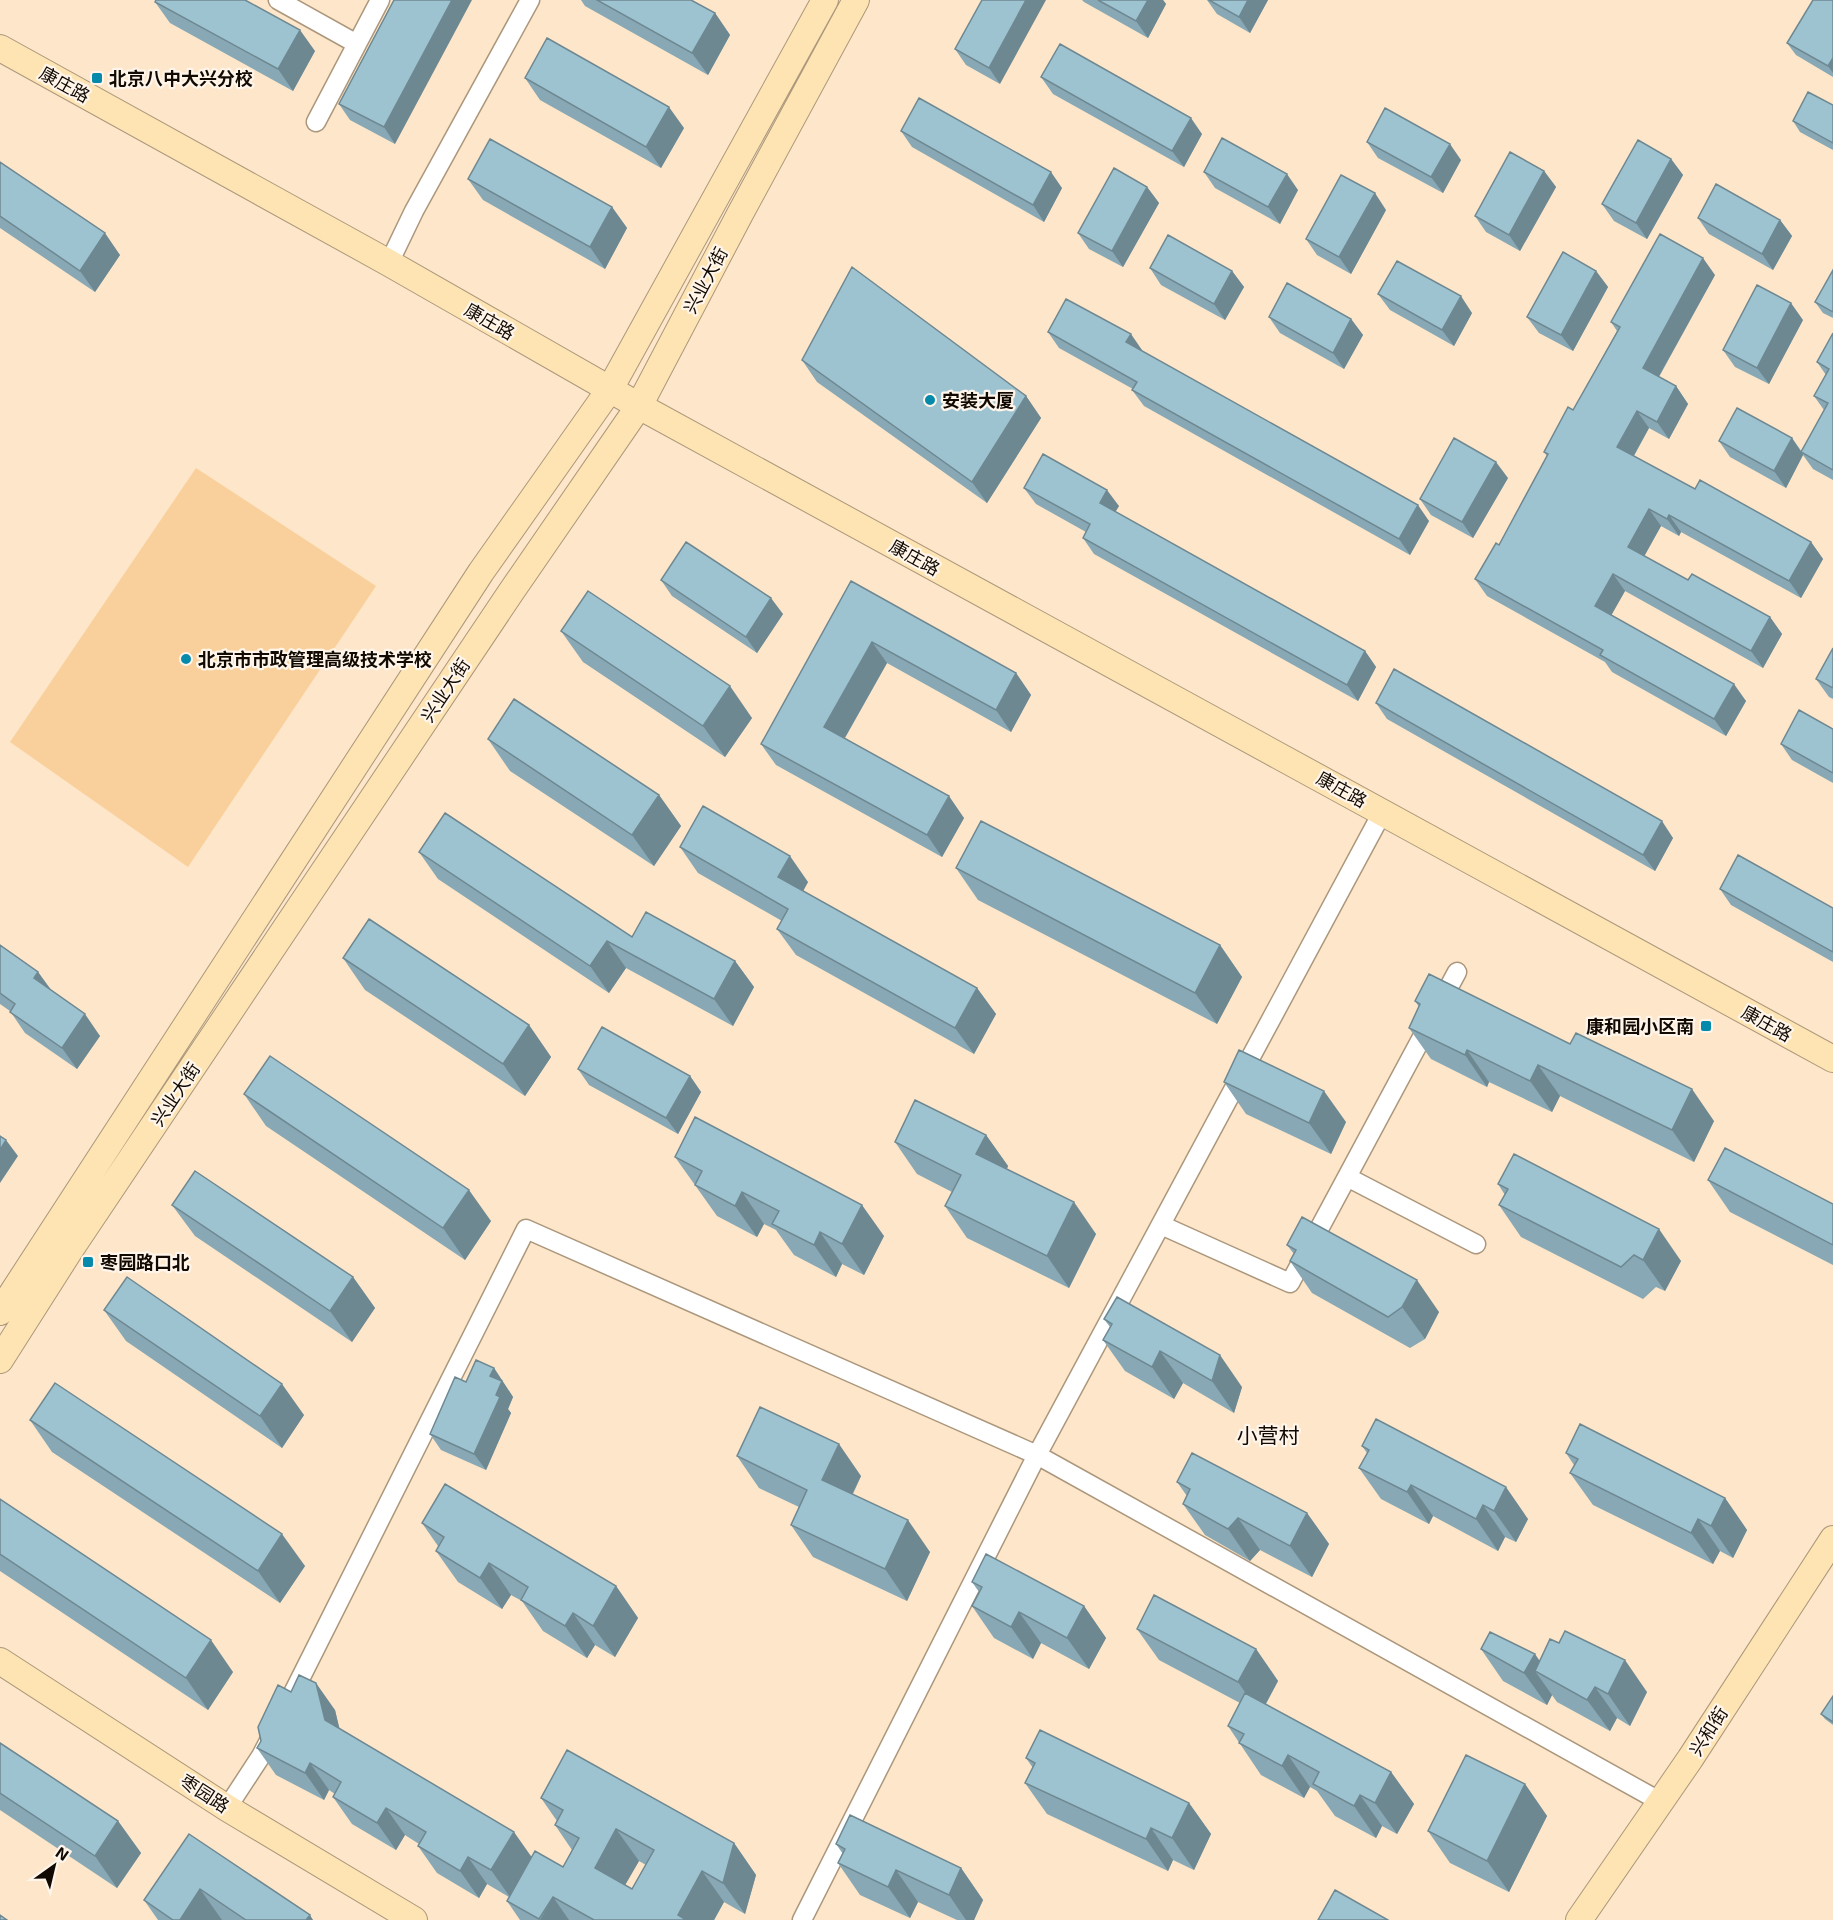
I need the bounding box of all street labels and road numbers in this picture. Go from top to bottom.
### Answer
street label: 康庄路 [36,61,94,107]
street label: 兴业大街 [678,243,732,317]
street label: 康庄路 [461,298,519,344]
street label: 康庄路 [886,534,944,580]
street label: 兴业大街 [416,654,474,726]
street label: 康庄路 [1313,766,1371,812]
street label: 康庄路 [1738,1000,1796,1046]
street label: 兴业大街 [146,1058,204,1130]
street label: 兴和街 [1684,1702,1732,1760]
street label: 枣园路 [176,1769,234,1817]

